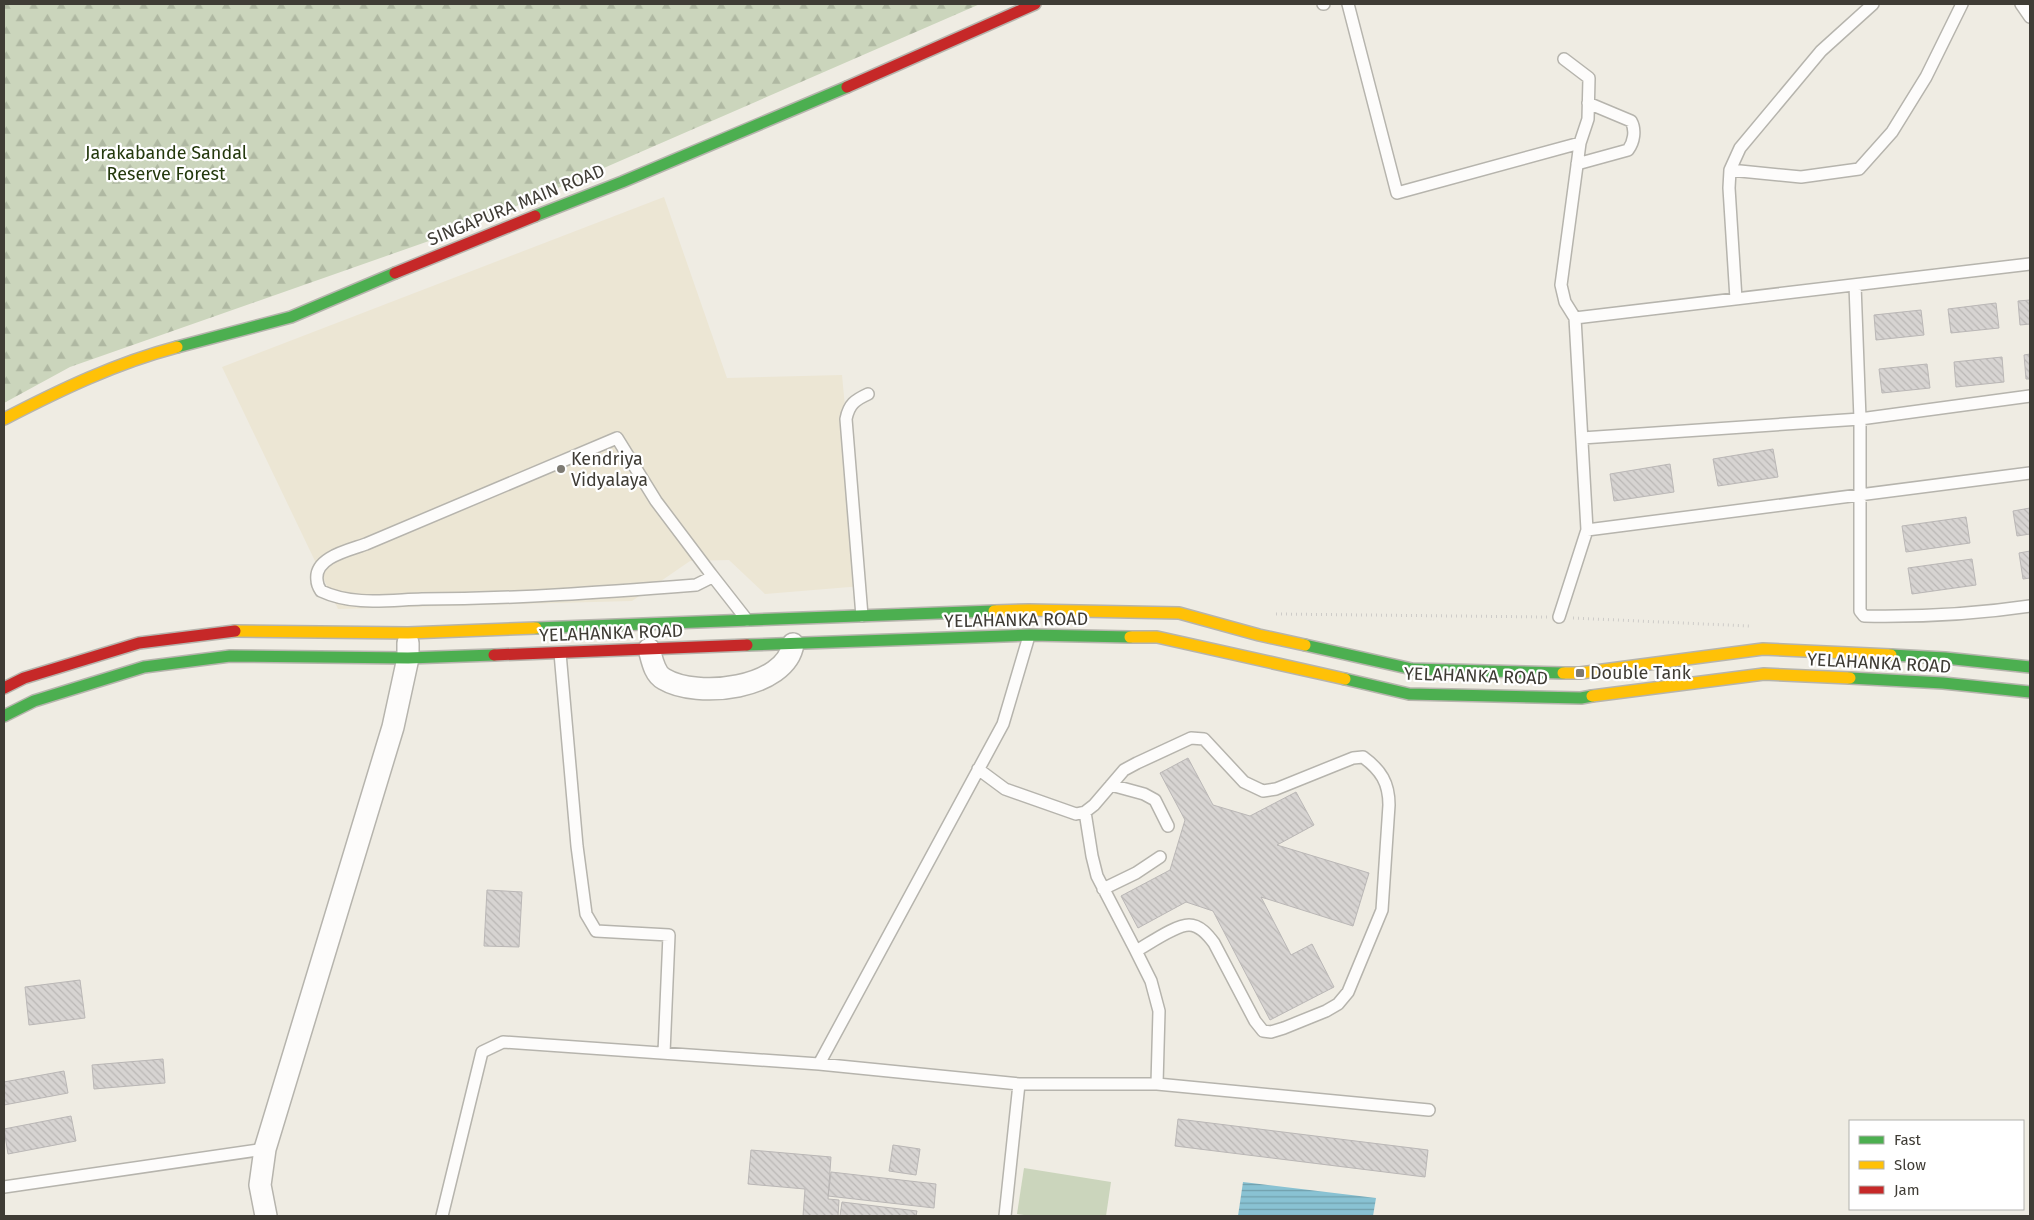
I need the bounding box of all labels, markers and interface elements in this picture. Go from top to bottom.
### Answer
park label: Jarakabande Sandal Reserve Forest [85,142,247,185]
street label: SINGAPURA MAIN ROAD [424,159,608,251]
place label: Kendriya Vidyalaya [571,448,648,491]
marker: Kendriya Vidyalaya [555,463,567,475]
street label: YELAHANKA ROAD [944,608,1088,632]
street label: YELAHANKA ROAD [539,619,683,647]
street label: YELAHANKA ROAD [1806,648,1952,678]
street label: YELAHANKA ROAD [1404,662,1548,690]
place label: Double Tank [1590,662,1692,684]
marker: Double Tank [1574,667,1586,679]
legend [1849,1120,2024,1210]
text: Fast [1894,1131,1921,1149]
text: Slow [1894,1156,1926,1174]
text: Jam [1894,1181,1920,1199]

